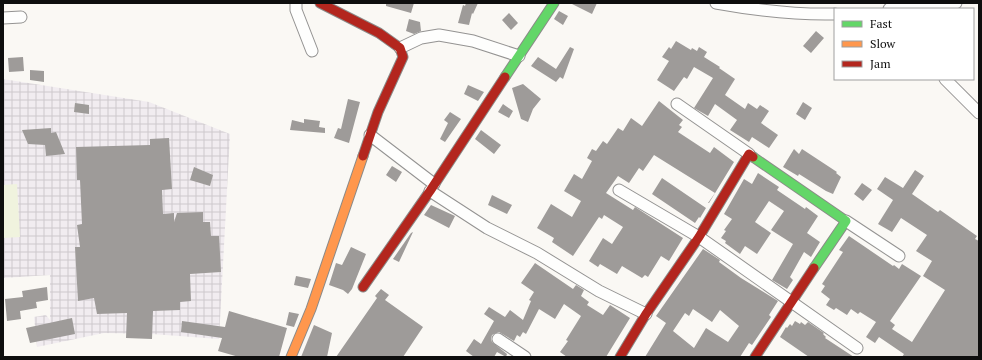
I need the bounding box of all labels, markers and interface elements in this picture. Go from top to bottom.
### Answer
legend [834,8,974,80]
text: Fast [870,16,893,31]
text: Slow [870,36,896,51]
text: Jam [870,56,891,71]

